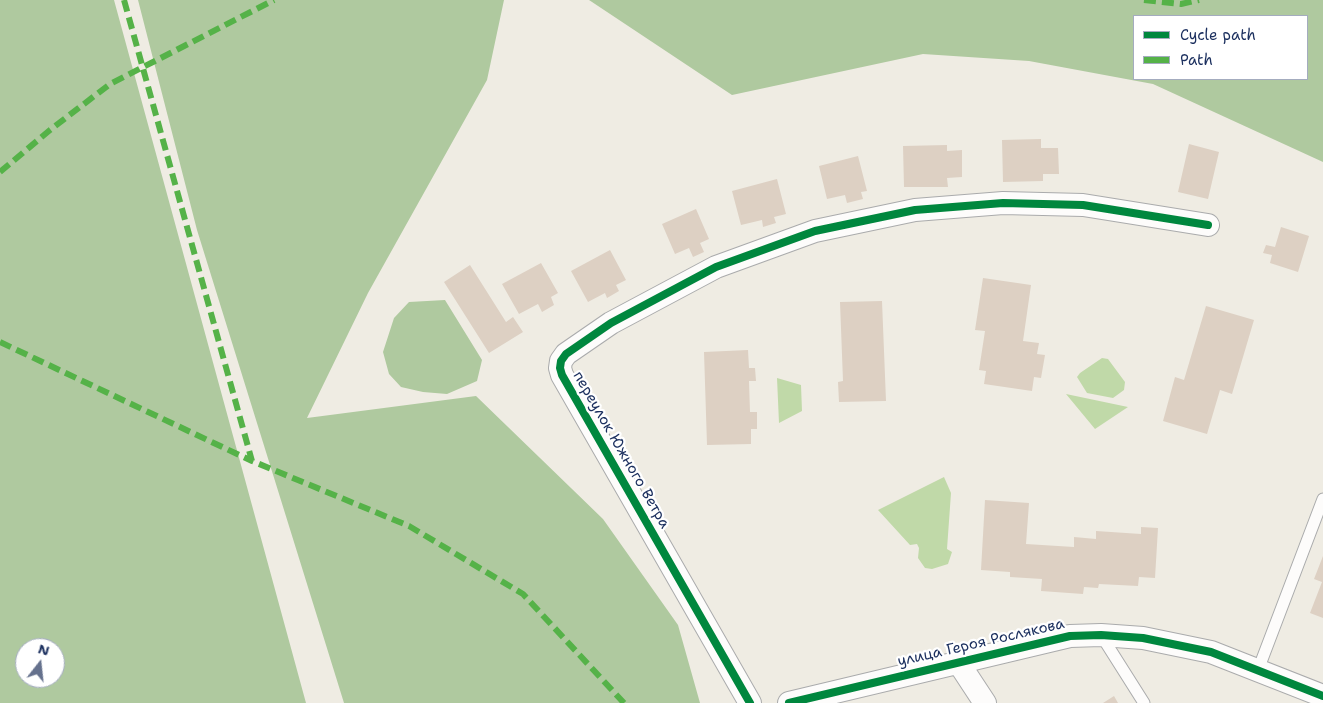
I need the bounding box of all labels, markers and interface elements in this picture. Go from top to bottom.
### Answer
legend [1133,15,1308,80]
text: Cycle path [1180,25,1256,45]
text: Path [1180,50,1213,70]
street label: переулок Южного Ветра [569,368,673,532]
street label: улица Героя Рослякова [896,615,1066,671]
north arrow [15,638,65,688]
text: N [36,639,52,660]

